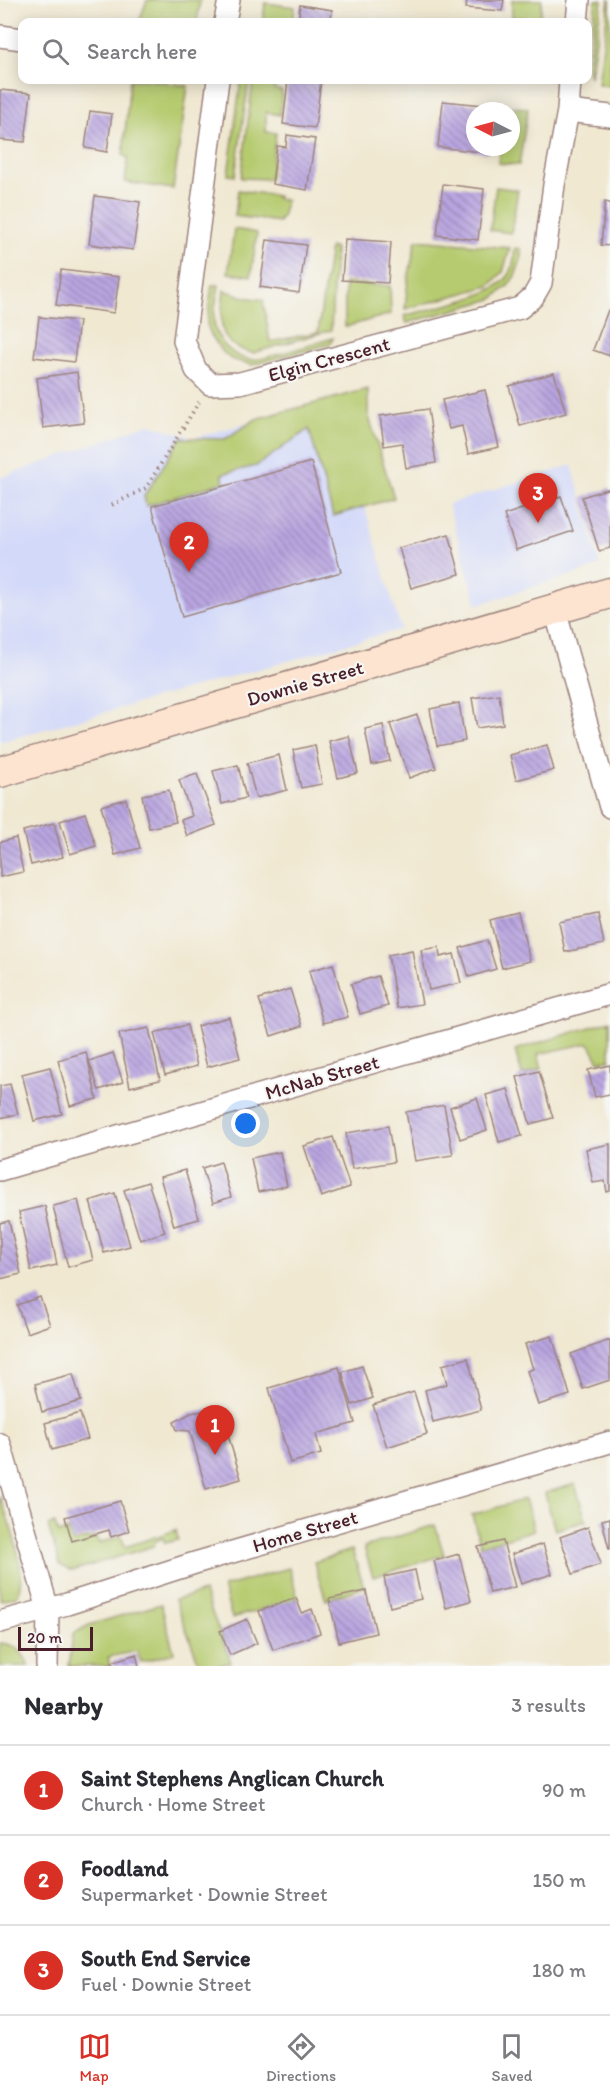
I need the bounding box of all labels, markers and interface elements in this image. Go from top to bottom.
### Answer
search box [18,18,592,84]
icon: search [39,35,72,68]
text: Search here [87,38,197,65]
north arrow [466,102,520,156]
street label: Elgin Crescent [266,331,393,387]
pin: 3 [518,474,558,523]
pin: 2 [170,522,208,572]
street label: Downie Street [244,655,367,711]
street label: McNab Street [262,1049,382,1105]
your location [231,1109,260,1138]
pin: 1 [196,1406,234,1455]
street label: Home Street [250,1505,360,1557]
scale bar [18,1624,93,1652]
text: 20 m [27,1628,62,1647]
text: Nearby [24,1689,103,1721]
text: 3 results [511,1693,586,1717]
text: Saint Stephens Anglican Church [81,1765,384,1792]
text: 1 [39,1778,48,1802]
text: 90 m [542,1778,586,1802]
text: Church · Home Street [81,1792,265,1816]
text: Foodland [81,1855,168,1882]
text: 2 [38,1868,49,1892]
text: 150 m [533,1868,586,1892]
text: Supermarket · Downie Street [81,1882,327,1906]
text: South End Service [81,1945,251,1972]
text: 3 [38,1958,49,1982]
text: 180 m [532,1958,586,1982]
text: Fuel · Downie Street [81,1972,251,1996]
tab: Map [78,2030,111,2085]
tab: Directions [266,2030,336,2085]
tab: Saved [492,2030,532,2085]

